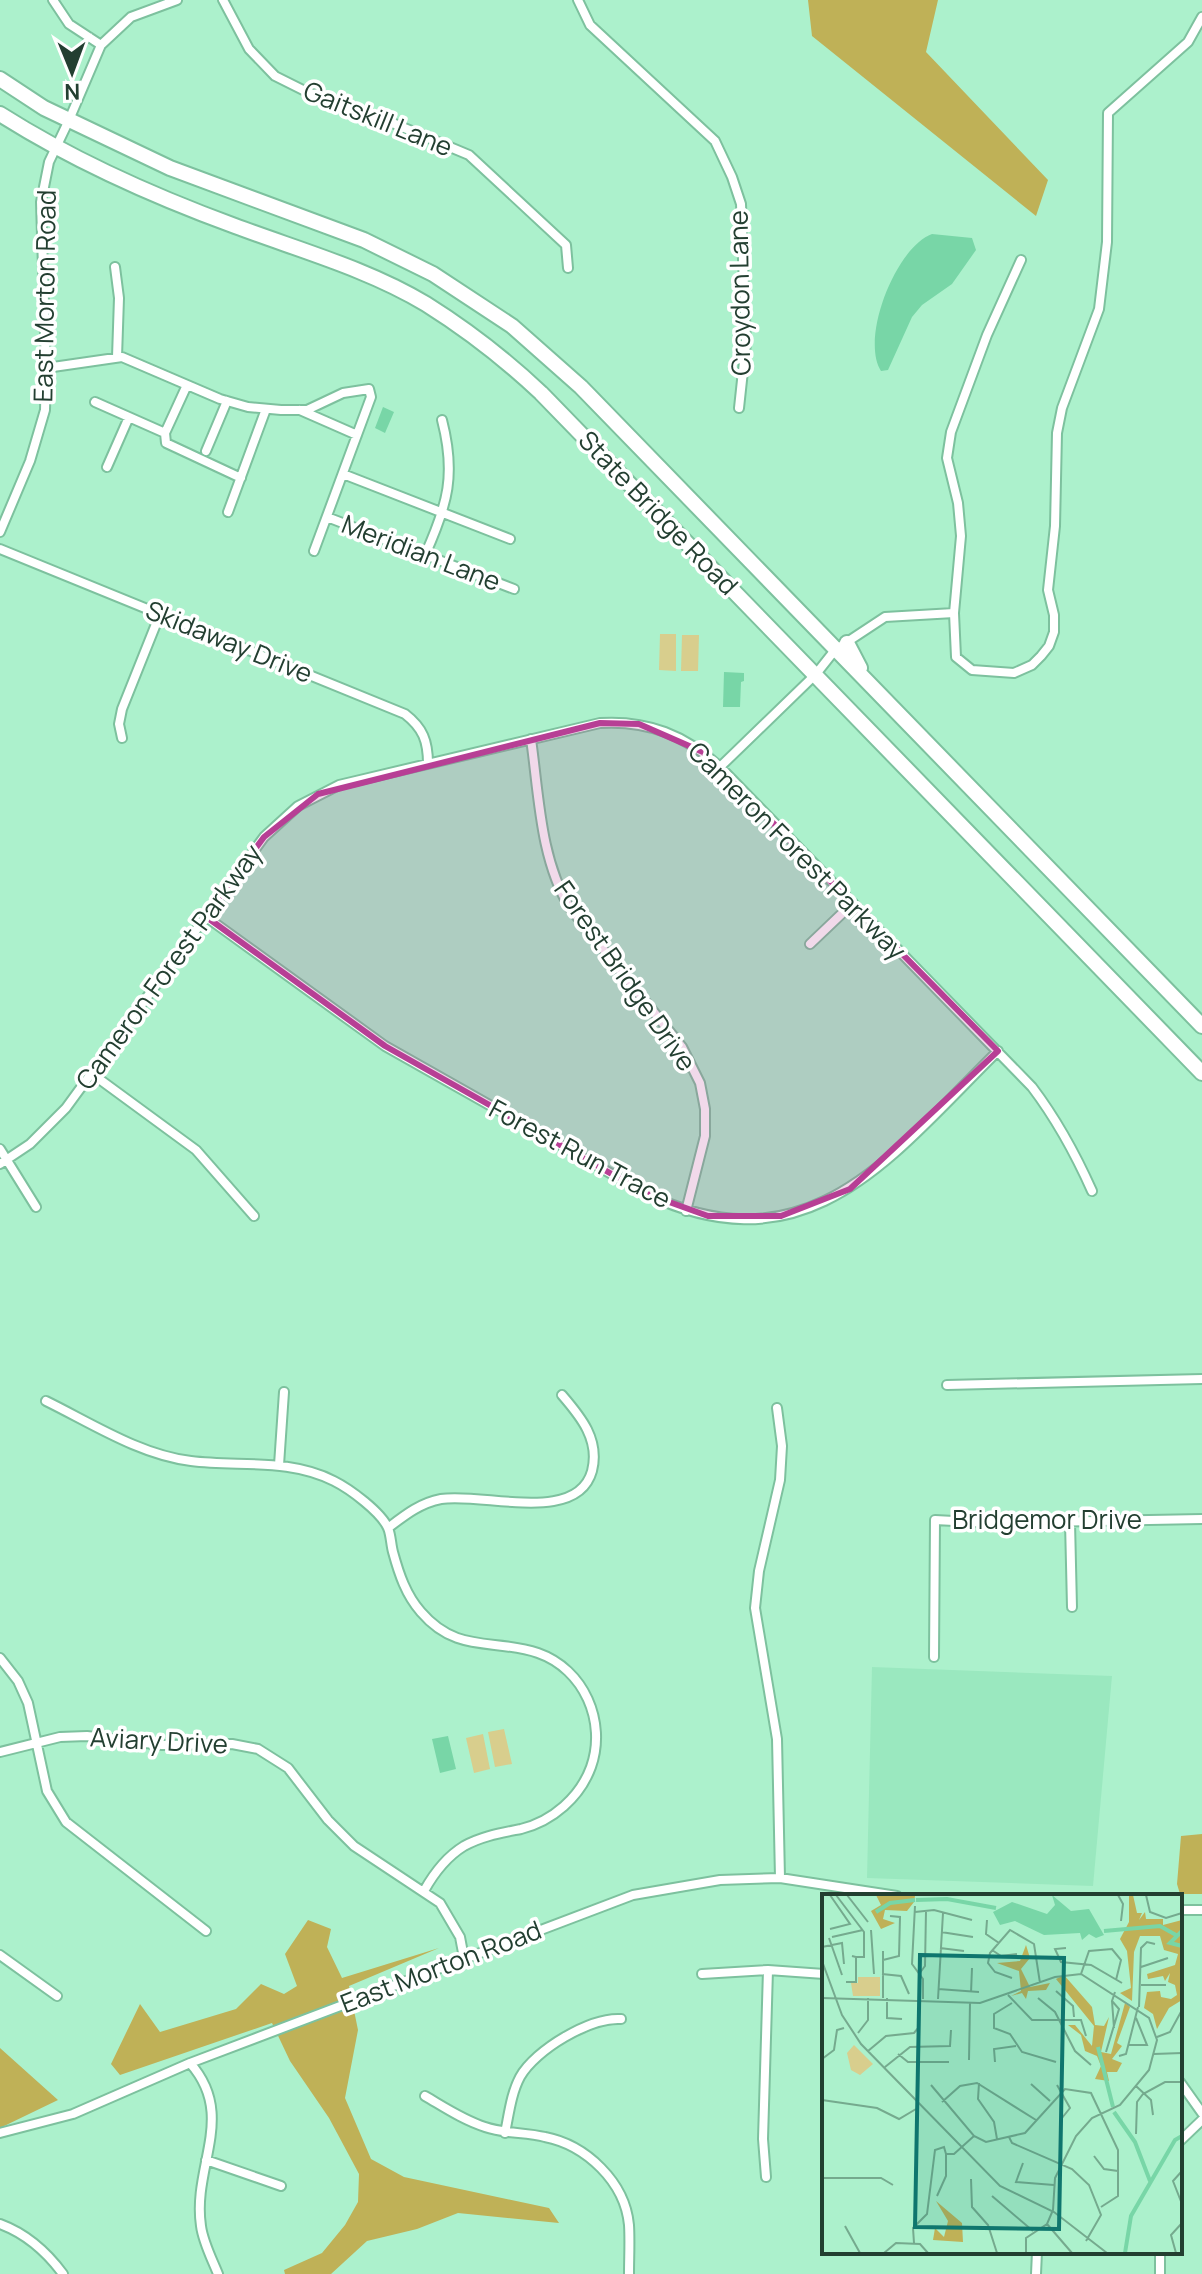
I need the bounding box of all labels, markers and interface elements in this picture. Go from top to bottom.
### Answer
north arrow [32,32,112,112]
street label: Gaitskill Lane [299,72,458,164]
text: N [64,77,81,107]
street label: East Morton Road [24,189,64,403]
street label: Croydon Lane [720,210,758,376]
street label: State Bridge Road [571,422,746,602]
street label: Meridian Lane [337,505,506,599]
street label: Skidaway Drive [141,591,318,691]
street label: Cameron Forest Parkway [681,733,915,968]
street label: Cameron Forest Parkway [67,836,270,1096]
street label: Forest Bridge Drive [547,873,705,1078]
street label: Forest Run Trace [483,1090,678,1216]
street label: Bridgemor Drive [952,1501,1142,1537]
street label: Aviary Drive [89,1718,229,1762]
inset map [822,1894,1182,2254]
street label: East Morton Road [335,1911,546,2021]

